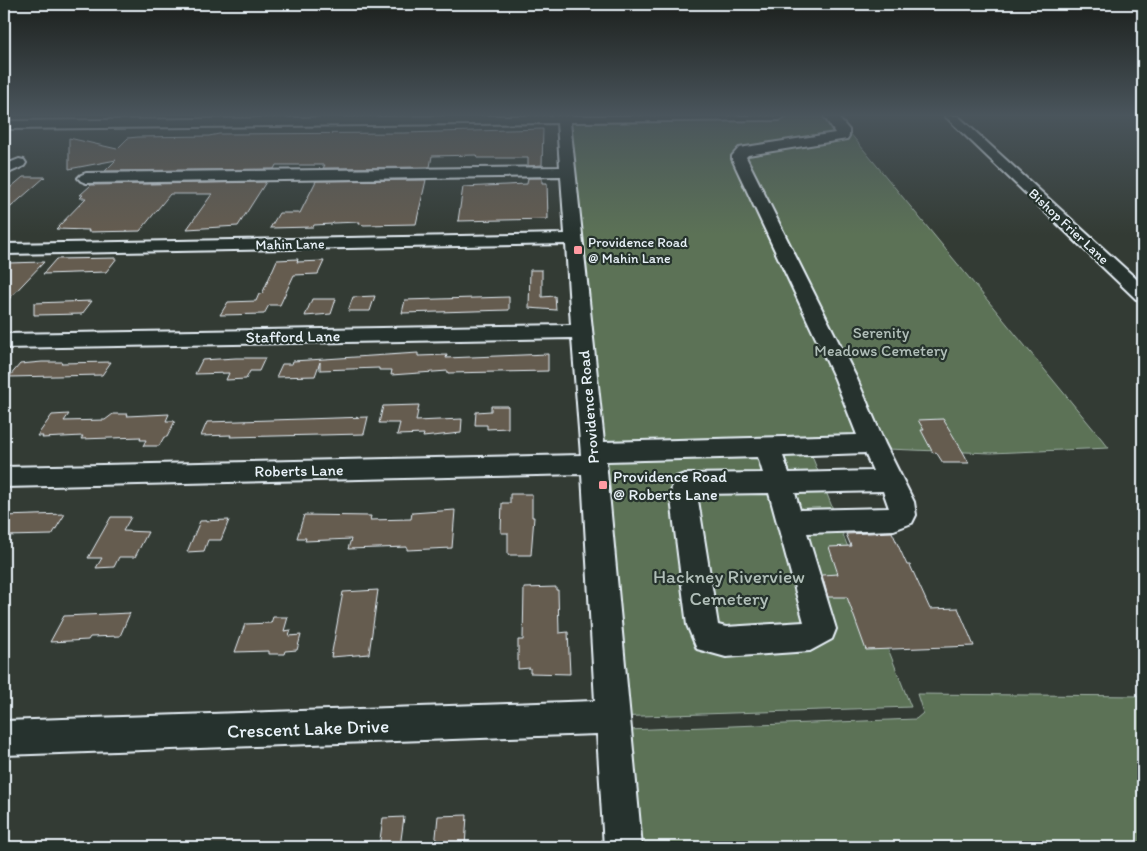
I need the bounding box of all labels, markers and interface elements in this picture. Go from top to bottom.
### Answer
street label: Bishop Frier Lane [1025,185,1113,268]
place label: Providence Road @ Mahin Lane [588,234,688,267]
street label: Mahin Lane [255,235,325,254]
marker: Providence Road @ Mahin Lane [572,244,584,256]
park label: Serenity Meadows Cemetery [814,323,948,360]
street label: Stafford Lane [246,326,340,347]
street label: Providence Road [574,349,603,465]
street label: Roberts Lane [254,460,344,481]
place label: Providence Road @ Roberts Lane [613,467,727,504]
marker: Providence Road @ Roberts Lane [597,479,609,491]
park label: Hackney Riverview Cemetery [653,565,805,610]
street label: Crescent Lake Drive [227,714,389,743]

